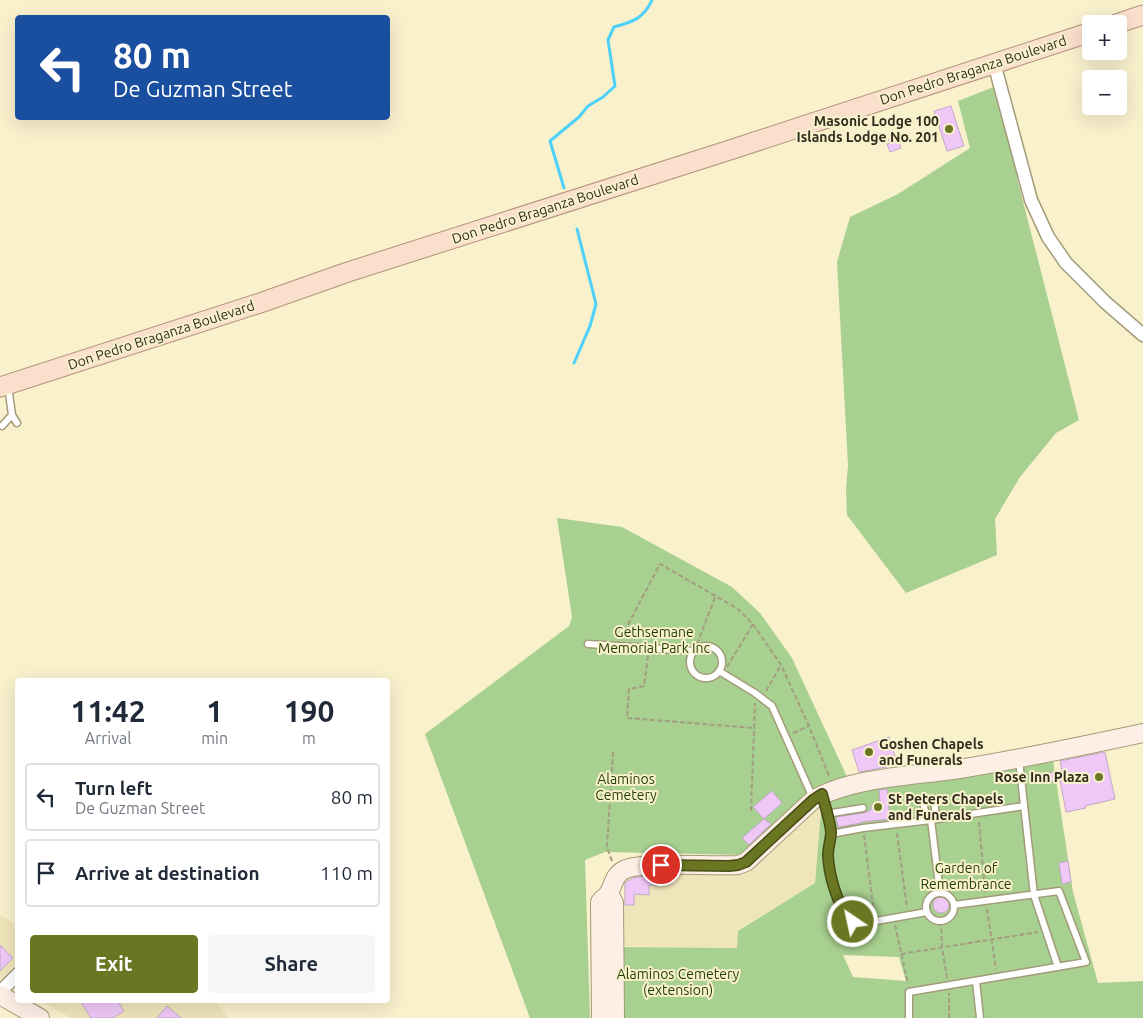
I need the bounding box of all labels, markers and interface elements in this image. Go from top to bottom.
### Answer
map controls [1082,15,1127,115]
button: + [1082,15,1127,60]
street label: Don Pedro Braganza Boulevard [878,32,1068,108]
icon: left [30,35,95,100]
text: 80 m [113,35,191,75]
button: − [1082,70,1127,115]
text: De Guzman Street [113,76,292,101]
place label: Masonic Lodge 100 Islands Lodge No. 201 [797,113,939,145]
marker: Masonic Lodge 100 Islands Lodge No. 201 [943,123,955,135]
street label: Don Pedro Braganza Boulevard [450,171,640,247]
street label: Don Pedro Braganza Boulevard [66,297,256,373]
park label: Gethsemane Memorial Park Inc [598,624,711,656]
text: 11:42 [71,694,146,728]
text: 1 [206,694,223,728]
text: 190 [284,694,334,728]
text: Arrival [85,729,131,747]
text: min [201,729,228,747]
text: m [302,729,316,747]
place label: Goshen Chapels and Funerals [879,736,984,768]
marker: Goshen Chapels and Funerals [863,746,875,758]
place label: Rose Inn Plaza [995,769,1089,785]
park label: Alaminos Cemetery [595,771,657,803]
marker: Rose Inn Plaza [1093,771,1105,783]
text: Turn left [75,777,153,799]
icon: left [32,783,60,811]
text: 80 m [331,786,373,808]
place label: St Peters Chapels and Funerals [888,791,1004,823]
text: De Guzman Street [75,799,205,817]
marker: St Peters Chapels and Funerals [872,801,884,813]
pin [640,844,682,886]
icon: arrive [647,851,675,879]
icon: arrive [32,859,60,887]
park label: Garden of Remembrance [920,860,1012,892]
text: Arrive at destination [75,862,260,884]
text: 110 m [320,862,373,884]
position arrow [826,895,878,947]
button: Exit [30,935,198,993]
button: Share [208,935,375,993]
park label: Alaminos Cemetery (extension) [617,966,740,998]

